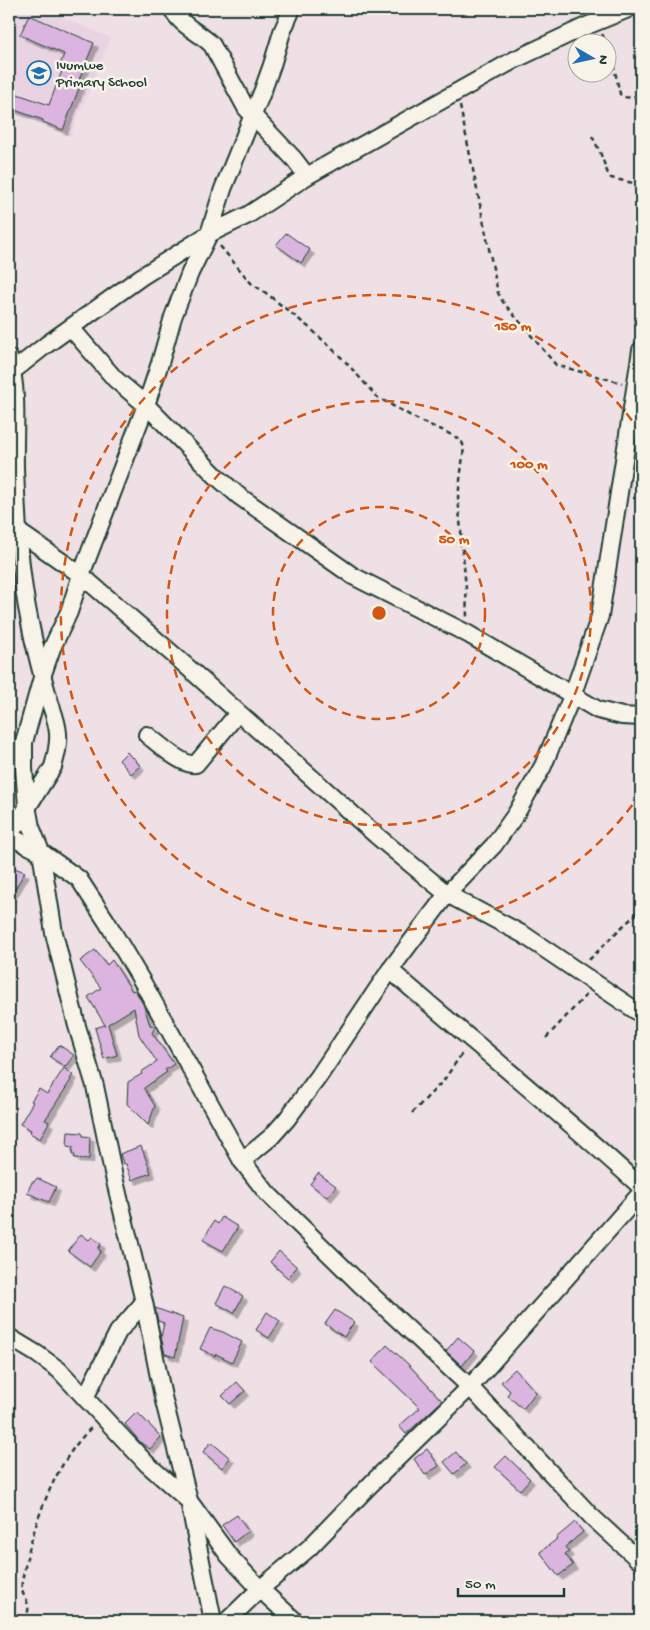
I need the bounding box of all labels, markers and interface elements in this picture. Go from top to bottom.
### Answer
north arrow [568,32,618,82]
text: N [593,54,611,65]
place label: Ivumwe Primary School [55,57,147,92]
school or university icon: Ivumwe Primary School [26,60,52,86]
text: 150 m [494,318,532,336]
text: 100 m [509,456,548,474]
text: 50 m [439,531,470,549]
centre of rings [370,604,388,622]
scale bar [458,1565,564,1597]
text: 50 m [465,1576,496,1594]

